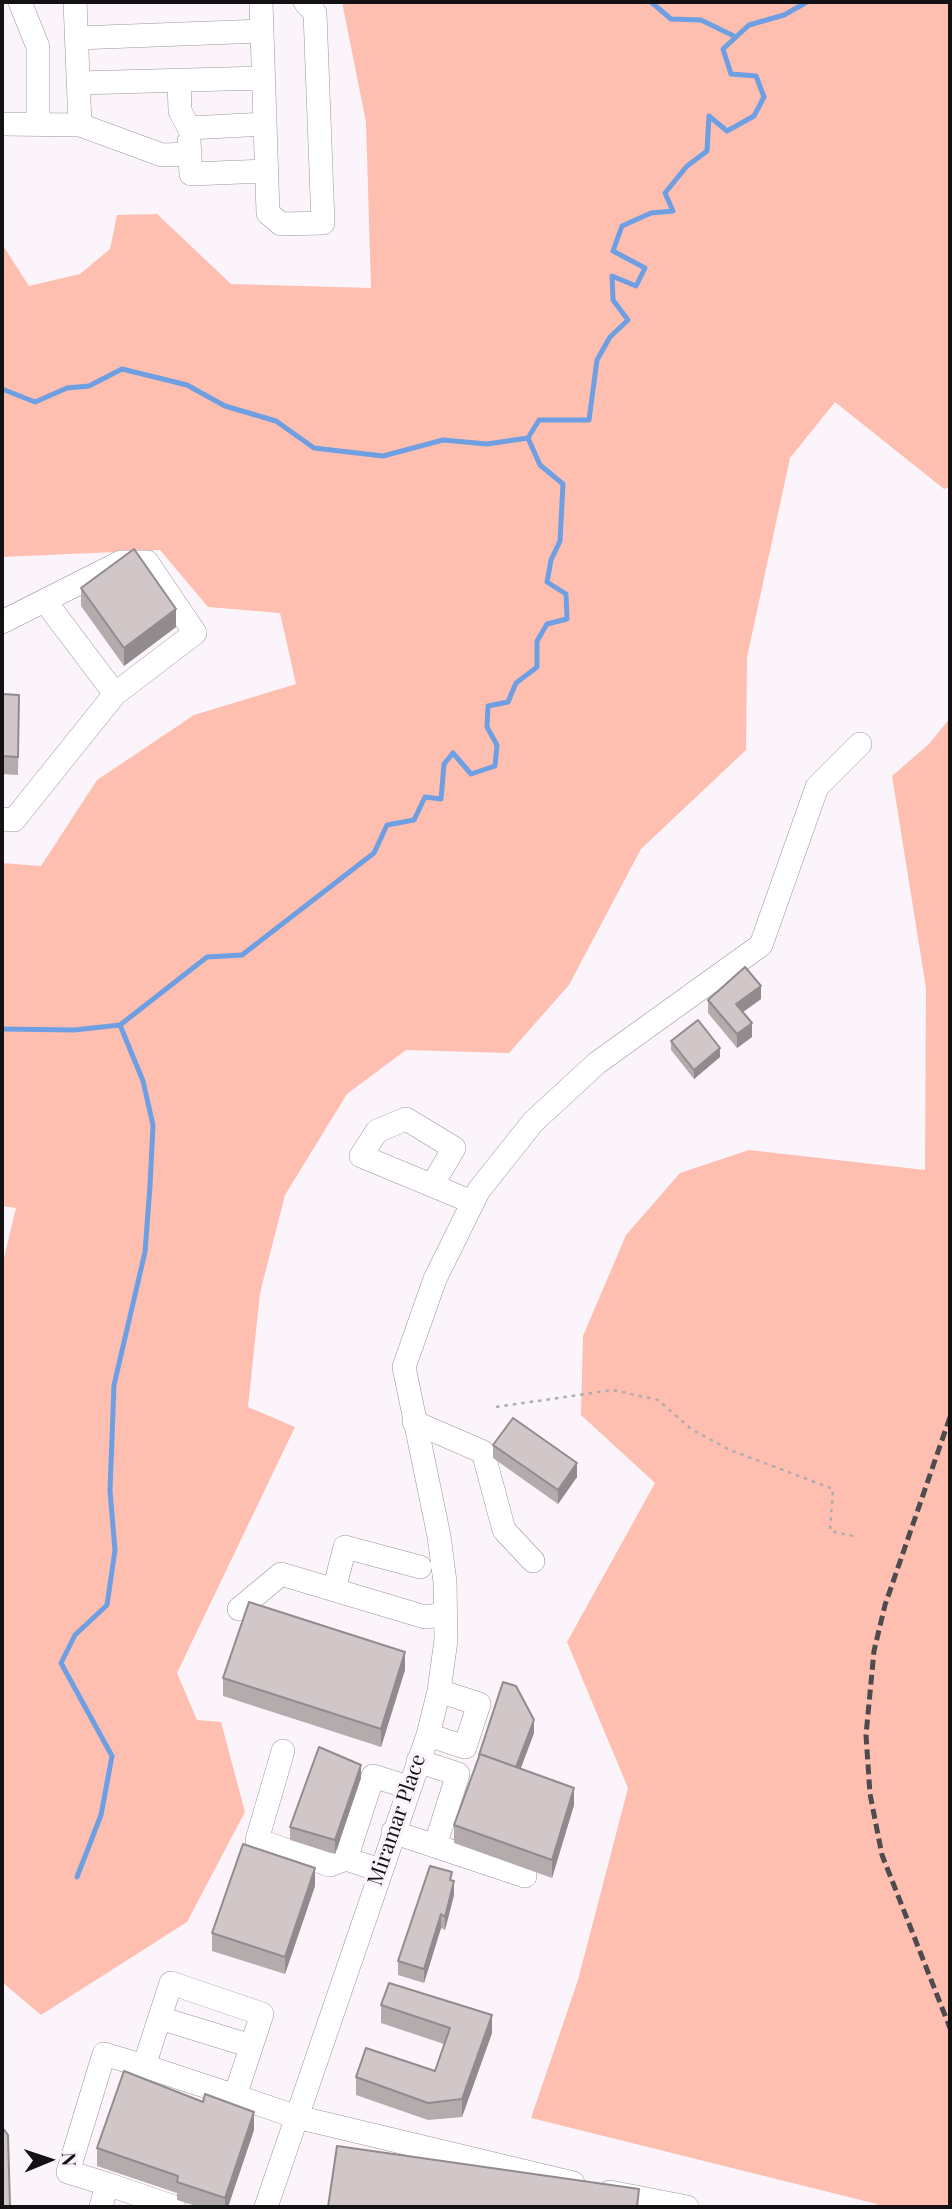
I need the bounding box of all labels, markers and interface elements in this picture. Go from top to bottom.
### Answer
street label: Miramar Place [363,1751,431,1889]
north arrow [14,2125,84,2195]
text: N [57,2152,83,2167]

